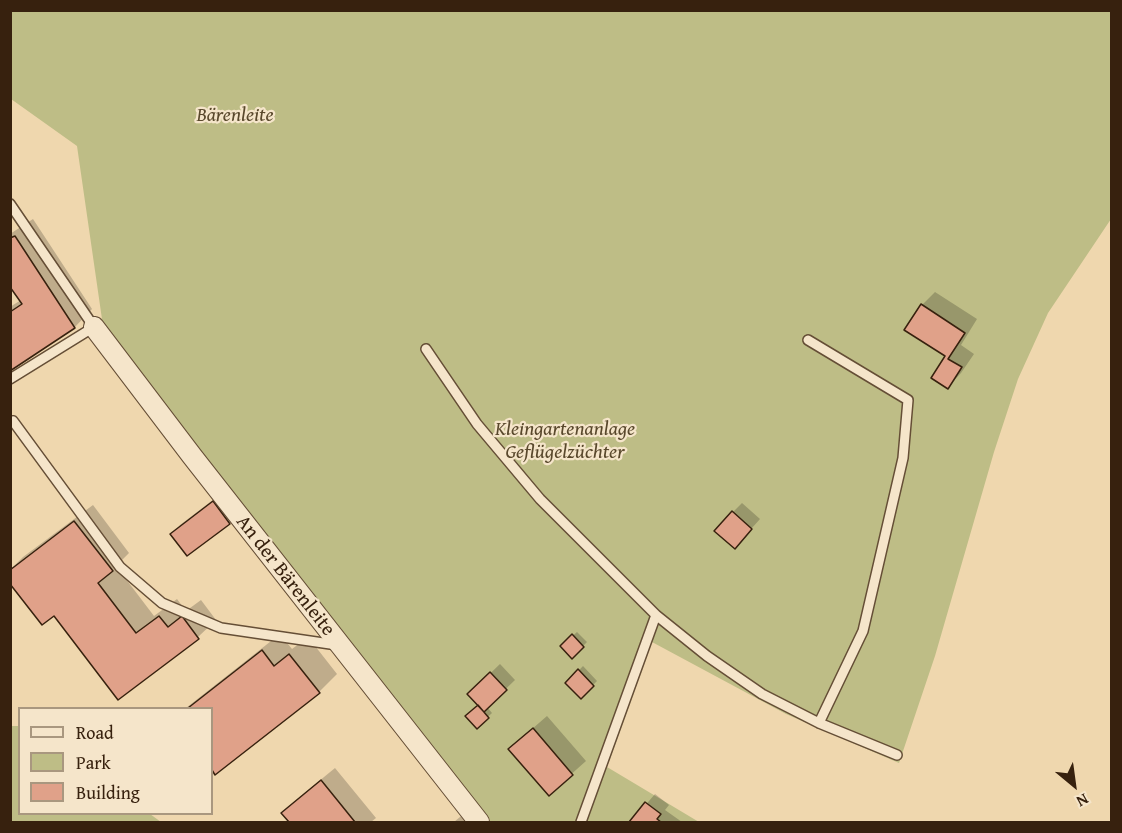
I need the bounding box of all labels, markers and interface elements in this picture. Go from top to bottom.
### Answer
park label: Bärenleite [197,104,273,128]
park label: Kleingartenanlage Geflügelzüchter [495,418,635,465]
street label: An der Bärenleite [230,511,340,641]
legend [18,707,213,815]
text: Road [76,719,114,746]
text: Park [76,749,111,776]
north arrow [1044,755,1104,815]
text: Building [76,779,140,806]
text: N [1072,788,1093,814]

